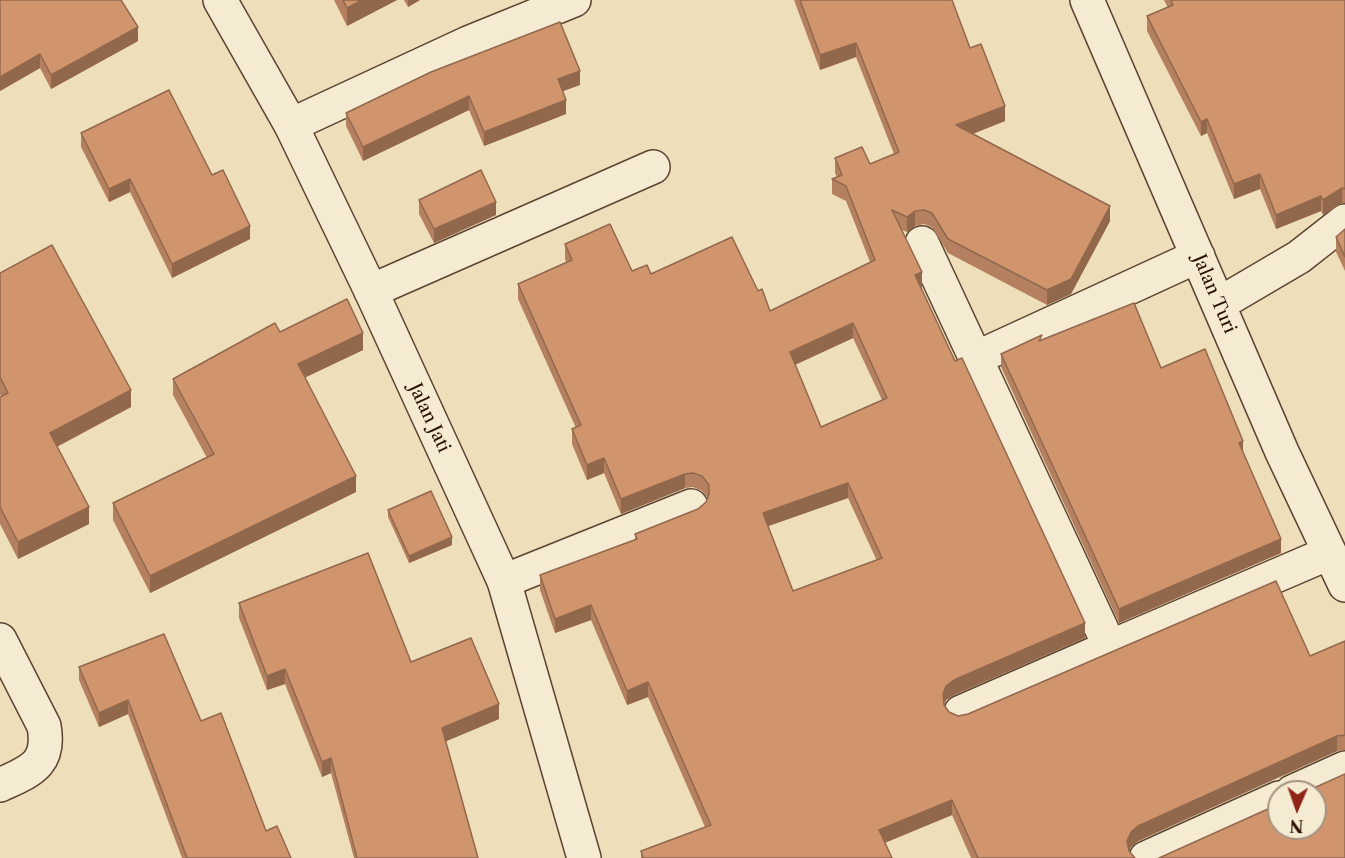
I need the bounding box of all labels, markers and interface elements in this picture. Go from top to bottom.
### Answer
street label: Jalan Turi [1188,251,1240,337]
street label: Jalan Jati [404,380,454,456]
north arrow [1267,780,1327,840]
text: N [1289,816,1304,836]

